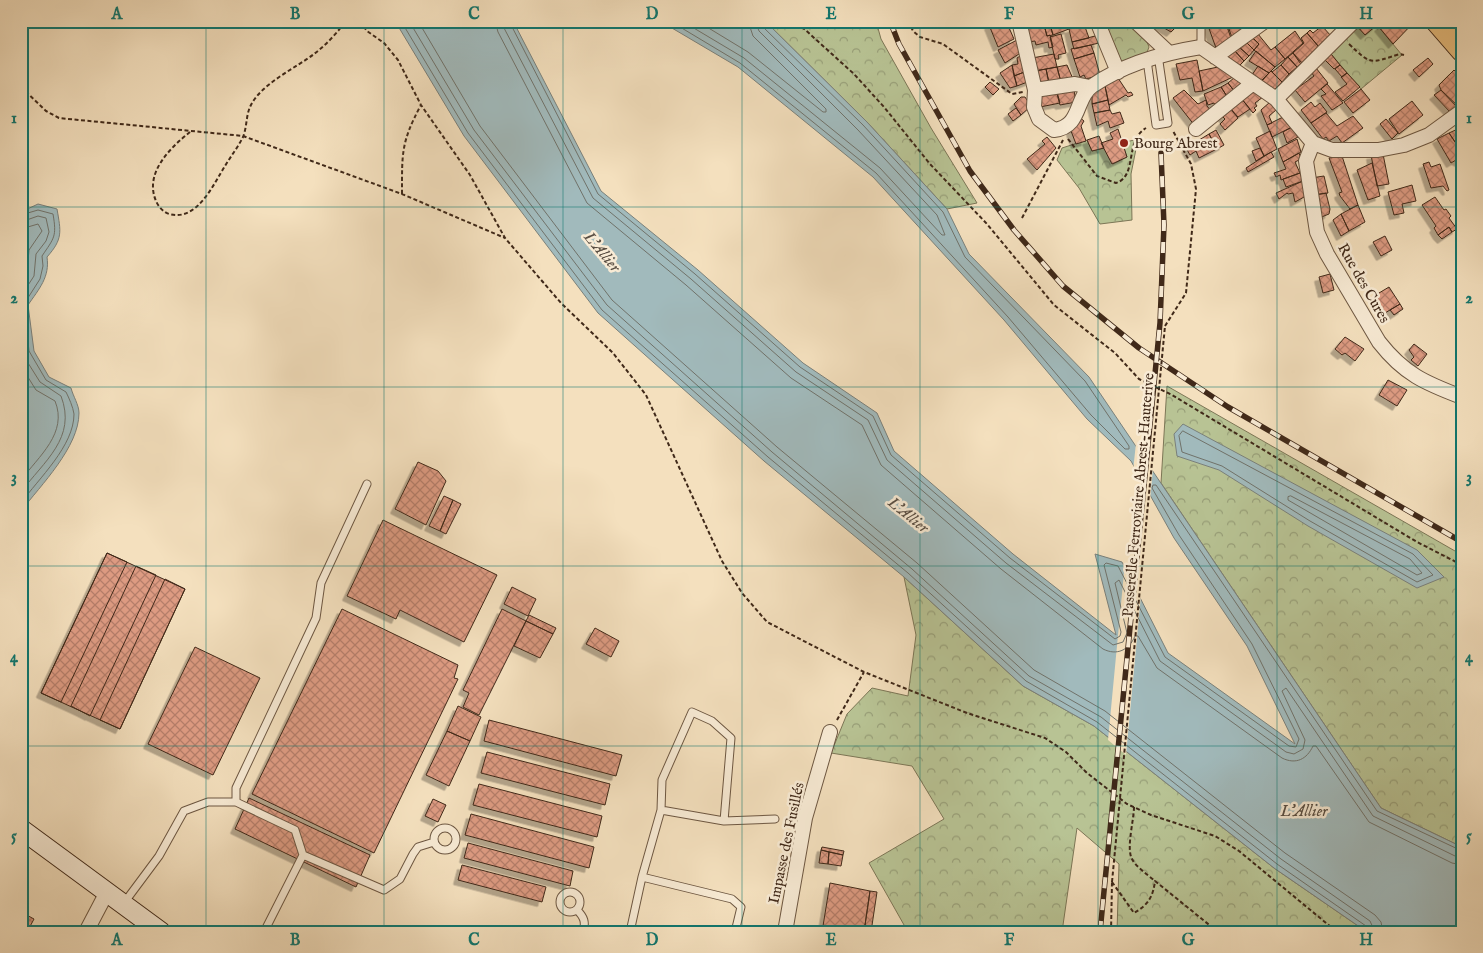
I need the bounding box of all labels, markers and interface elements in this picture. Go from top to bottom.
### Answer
text: A [111,5,124,25]
text: B [290,5,301,25]
text: C [468,5,480,25]
text: D [646,5,659,25]
text: E [825,5,837,25]
text: F [1004,5,1015,25]
text: G [1182,5,1195,25]
text: H [1359,5,1373,25]
text: 1 [11,109,17,129]
text: 1 [1466,109,1472,129]
place label: Bourg Abrest [1134,134,1218,153]
marker: Bourg Abrest [1118,137,1130,149]
water label: L'Allier [578,227,625,278]
street label: Rue des Cures [1333,240,1394,326]
text: 2 [10,289,18,309]
text: 2 [1465,289,1473,309]
street label: Passerelle Ferroviaire Abrest-Hauterive [1118,372,1159,618]
text: 3 [11,468,17,488]
text: 3 [1466,468,1472,488]
water label: L'Allier [882,492,933,539]
text: 4 [10,648,19,668]
text: 4 [1465,648,1474,668]
street label: Impasse des Fusillés [764,781,809,906]
water label: L'Allier [1280,802,1329,822]
text: 5 [11,827,17,847]
text: 5 [1466,827,1472,847]
text: A [111,931,124,951]
text: B [290,931,301,951]
text: C [468,931,480,951]
text: D [646,931,659,951]
text: E [825,931,837,951]
text: F [1004,931,1015,951]
text: G [1182,931,1195,951]
text: H [1359,931,1373,951]

